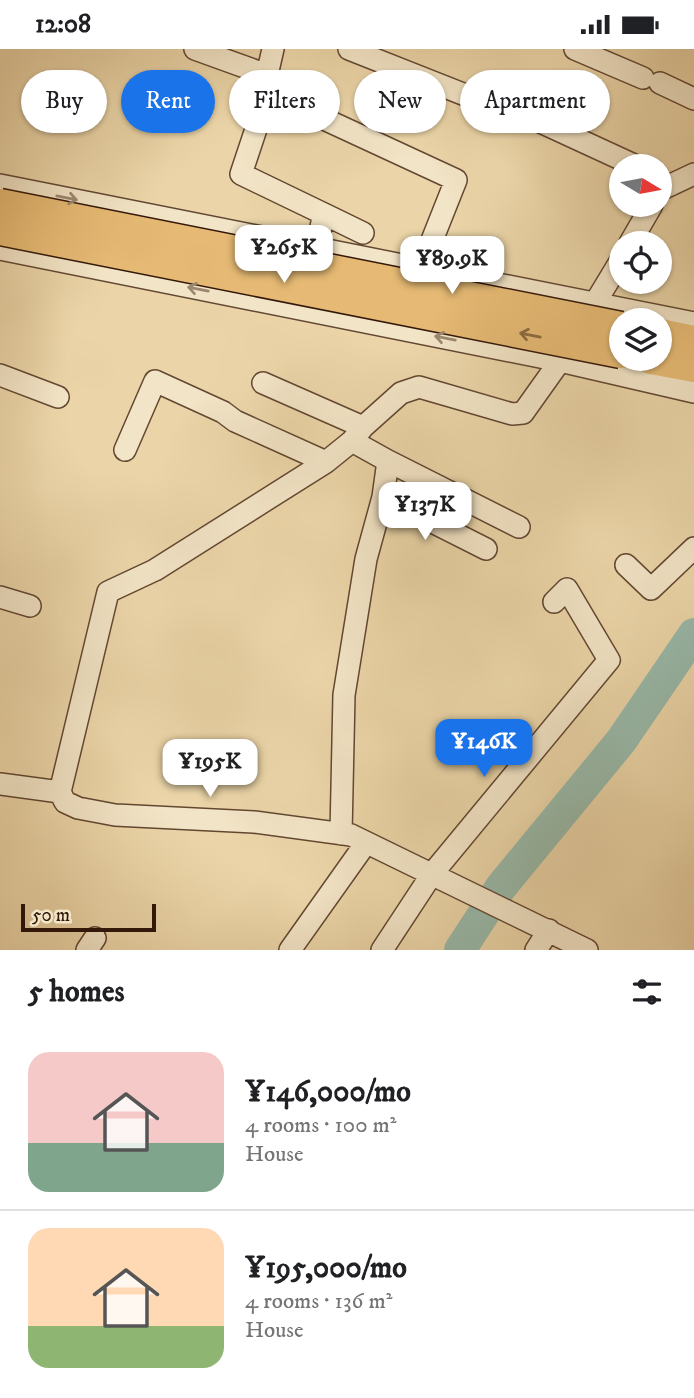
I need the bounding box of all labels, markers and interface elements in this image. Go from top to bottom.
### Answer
text: 12:08 [35,8,91,41]
chip: Buy [21,70,107,133]
chip: Rent [121,70,215,133]
chip: Filters [229,70,340,133]
chip: New [354,70,446,133]
chip: Apartment [460,70,610,133]
north arrow [609,154,672,217]
map controls [609,154,672,371]
one-way arrow [55,192,78,205]
pin: ¥265K [235,225,333,285]
button: locate [609,231,672,294]
text: ¥265K [251,233,317,262]
pin: ¥89.9K [395,237,509,296]
text: ¥89.9K [416,244,488,273]
one-way arrow [187,281,210,295]
button: layers [609,308,672,371]
one-way arrow [519,327,542,341]
one-way arrow [434,331,457,345]
pin: ¥137K [376,483,474,542]
text: ¥137K [395,490,455,519]
pin: ¥146K [435,719,533,779]
text: ¥146K [451,727,517,756]
pin: ¥195K [161,739,259,799]
text: ¥195K [179,747,241,776]
scale bar [21,901,156,933]
text: 50 m [32,904,70,927]
icon: filters [628,973,666,1011]
text: 5 homes [28,974,124,1011]
text: ¥146,000/mo [245,1074,411,1111]
icon: home [84,1080,168,1164]
text: 4 rooms · 100 m² [245,1111,397,1140]
text: House [245,1140,303,1169]
text: ¥195,000/mo [245,1250,407,1287]
icon: home [84,1256,168,1340]
text: 4 rooms · 136 m² [245,1287,392,1316]
text: House [245,1316,303,1345]

